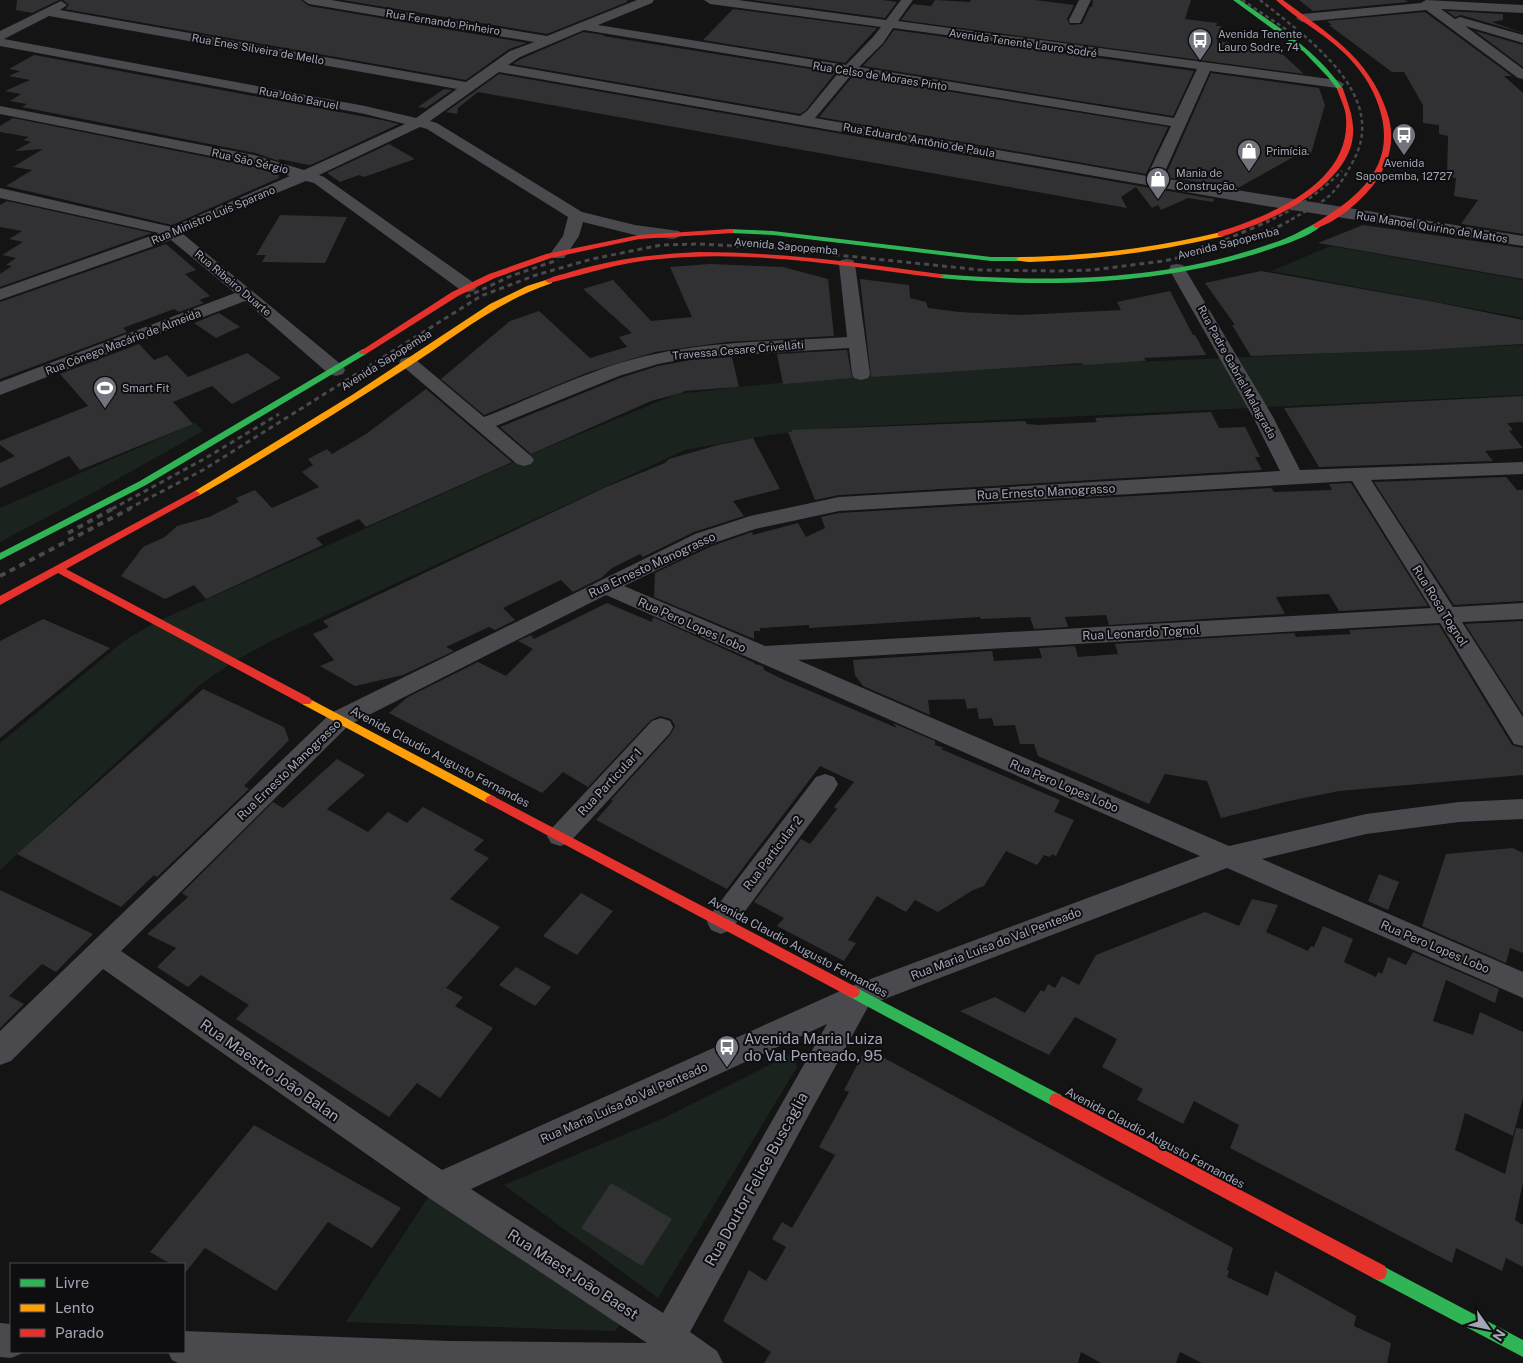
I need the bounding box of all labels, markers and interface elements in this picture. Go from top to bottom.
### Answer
street label: Rua Fernando Pinheiro [385,7,501,37]
street label: Avenida Tenente Lauro Sodré [948,27,1098,59]
bus stop icon: Avenida Tenente Lauro Sodre, 74 [1187,27,1213,61]
place label: Avenida Tenente Lauro Sodre, 74 [1218,28,1302,53]
street label: Rua Enes Silveira de Mello [191,31,325,67]
street label: Rua Celso de Moraes Pinto [812,59,948,93]
street label: Rua João Baruel [258,84,340,112]
street label: Rua Eduardo Antônio de Paula [842,121,996,159]
bus stop icon: Avenida Sapopemba, 12727 [1391,122,1417,156]
shop icon: Primícia. [1236,138,1262,172]
place label: Primícia. [1266,145,1309,157]
street label: Rua São Sérgio [211,146,289,176]
place label: Avenida Sapopemba, 12727 [1355,157,1453,182]
shop icon: Mania de Construção. [1145,166,1171,200]
place label: Mania de Construção. [1176,167,1237,193]
street label: Rua Ministro Luís Sparano [149,183,277,247]
street label: Rua Manoel Quirino de Mattos [1355,209,1509,245]
street label: Avenida Sapopemba [1176,225,1280,261]
street label: Avenida Sapopemba [734,235,838,257]
street label: Rua Ribeiro Duarte [192,248,274,318]
street label: Rua Padre Gabriel Malagrada [1195,304,1279,440]
street label: Rua Cônego Macário de Almeida [44,307,202,377]
street label: Avenida Sapopemba [339,327,433,393]
street label: Travessa Cesare Crivellati [672,338,804,362]
sports icon: Smart Fit [92,375,118,409]
place label: Smart Fit [122,382,170,394]
street label: Rua Ernesto Manograsso [976,481,1116,503]
street label: Rua Ernesto Manograsso [586,529,718,601]
street label: Rua Rosa Tognol [1410,563,1471,649]
street label: Rua Pero Lopes Lobo [636,595,748,655]
street label: Rua Leonardo Tognol [1082,623,1200,643]
street label: Avenida Claudio Augusto Fernandes [348,704,532,810]
street label: Rua Ernesto Manograsso [234,717,344,823]
street label: Rua Particular 1 [575,745,645,819]
street label: Rua Pero Lopes Lobo [1007,757,1121,815]
street label: Rua Particular 2 [741,813,805,893]
street label: Avenida Claudio Augusto Fernandes [706,894,890,1000]
street label: Rua Maria Luísa do Val Penteado [909,905,1083,983]
street label: Rua Pero Lopes Lobo [1378,918,1492,976]
street label: Rua Maestro João Balan [197,1015,343,1125]
place label: Avenida Maria Luiza do Val Penteado, 95 [744,1030,883,1064]
bus stop icon: Avenida Maria Luiza do Val Penteado, 95 [714,1034,740,1068]
street label: Rua Maria Luísa do Val Penteado [538,1060,710,1146]
street label: Avenida Claudio Augusto Fernandes [1063,1085,1247,1191]
street label: Rua Doutor Felice Buscaglia [701,1089,811,1269]
street label: Rua Maest João Baest [505,1225,642,1323]
legend [10,1263,185,1353]
text: Livre [55,1274,89,1291]
text: Lento [55,1299,94,1316]
north arrow [1463,1303,1513,1353]
text: Parado [55,1324,104,1341]
text: N [1489,1326,1509,1344]

